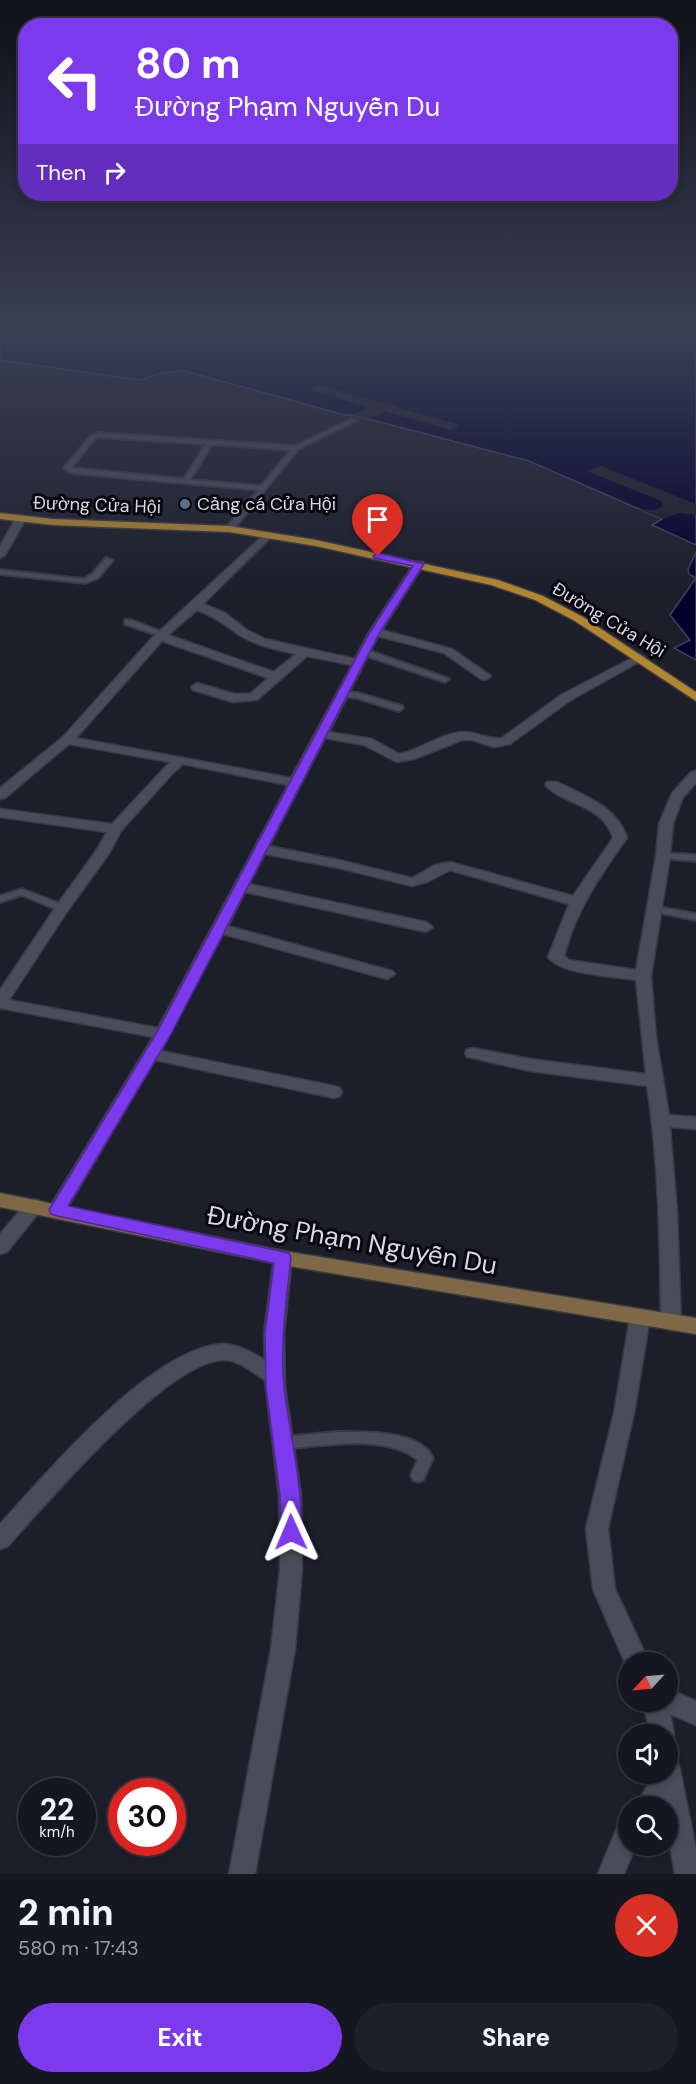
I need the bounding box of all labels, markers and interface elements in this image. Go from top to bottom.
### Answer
text: 80 m [135,36,241,91]
icon: left [36,42,114,120]
text: Đường Phạm Nguyễn Du [135,89,440,124]
icon: right [98,156,131,189]
text: Then [36,158,86,187]
street label: Đường Cửa Hội [33,491,161,519]
place label: Cảng cá Cửa Hội [197,492,336,516]
pin [352,494,403,556]
marker: Cảng cá Cửa Hội [178,497,192,511]
icon: arrive [361,503,394,536]
street label: Đường Cửa Hội [548,577,670,663]
street label: Đường Phạm Nguyễn Du [204,1198,500,1282]
position arrow [259,1500,323,1564]
north arrow [618,1652,678,1712]
map controls [618,1652,678,1856]
button: sound [618,1724,678,1784]
speed limit sign: 30 [108,1778,186,1856]
text: 22 [40,1790,74,1829]
button: search [618,1796,678,1856]
text: km/h [39,1822,75,1842]
text: 2 min [18,1889,114,1936]
button: close [615,1894,678,1957]
text: 580 m · 17:43 [18,1935,139,1961]
button: Exit [18,2003,342,2072]
button: Share [354,2003,678,2072]

